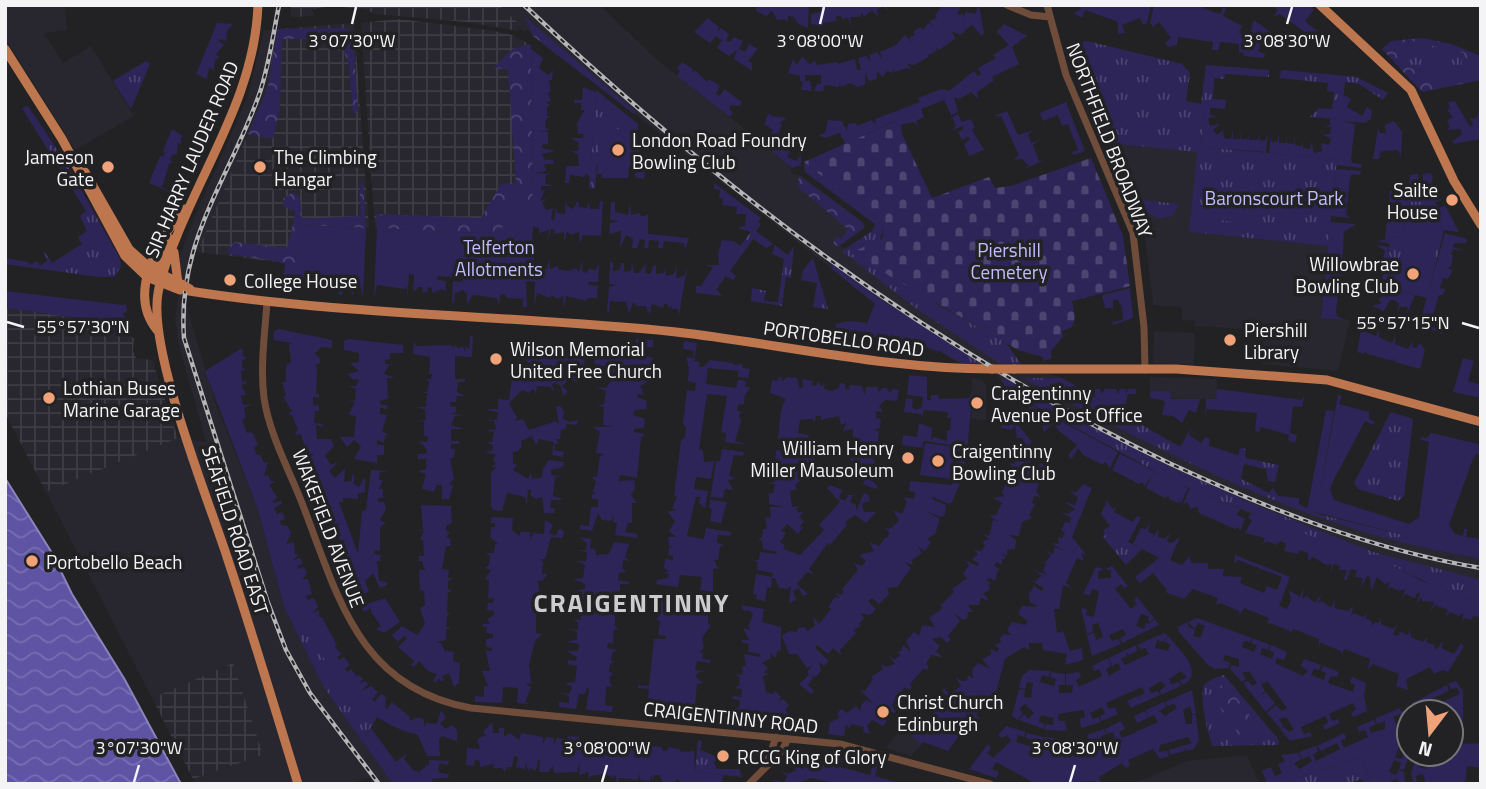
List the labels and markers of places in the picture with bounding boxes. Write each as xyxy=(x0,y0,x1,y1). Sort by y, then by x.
place label: London Road Foundry Bowling Club xyxy=(632,125,807,176)
place label: Jameson Gate xyxy=(24,142,94,193)
place label: The Climbing Hangar xyxy=(274,142,377,193)
marker: London Road Foundry Bowling Club xyxy=(610,142,626,158)
marker: Jameson Gate xyxy=(100,159,116,175)
marker: The Climbing Hangar xyxy=(252,159,268,175)
place label: Sailte House xyxy=(1387,175,1438,226)
marker: Sailte House xyxy=(1444,192,1460,208)
place label: Willowbrae Bowling Club xyxy=(1295,249,1399,300)
place label: College House xyxy=(244,266,357,295)
marker: Willowbrae Bowling Club xyxy=(1405,266,1421,282)
marker: College House xyxy=(222,272,238,288)
place label: Piershill Library xyxy=(1244,315,1308,366)
marker: Piershill Library xyxy=(1222,332,1238,348)
place label: Wilson Memorial United Free Church xyxy=(510,334,662,385)
marker: Wilson Memorial United Free Church xyxy=(488,351,504,367)
place label: Lothian Buses Marine Garage xyxy=(63,373,180,424)
place label: Craigentinny Avenue Post Office xyxy=(991,378,1143,429)
marker: Lothian Buses Marine Garage xyxy=(41,390,57,406)
marker: Craigentinny Avenue Post Office xyxy=(969,395,985,411)
place label: William Henry Miller Mausoleum xyxy=(750,433,894,484)
place label: Craigentinny Bowling Club xyxy=(952,436,1056,487)
marker: William Henry Miller Mausoleum xyxy=(900,450,916,466)
marker: Craigentinny Bowling Club xyxy=(930,453,946,469)
place label: Portobello Beach xyxy=(46,547,182,576)
marker: Portobello Beach xyxy=(24,553,40,569)
place label: Christ Church Edinburgh xyxy=(897,687,1003,738)
marker: Christ Church Edinburgh xyxy=(875,704,891,720)
place label: RCCG King of Glory xyxy=(737,742,886,771)
marker: RCCG King of Glory xyxy=(715,748,731,764)

